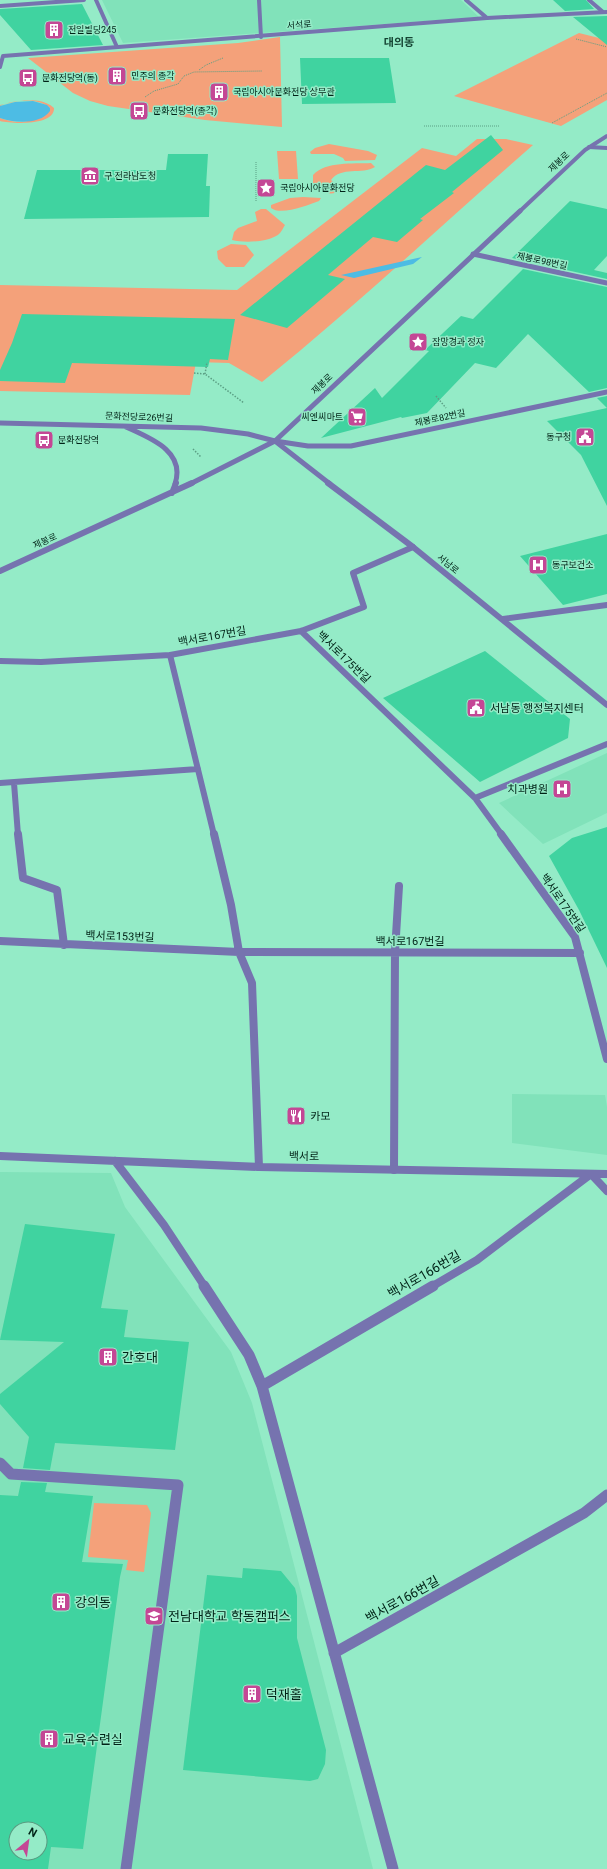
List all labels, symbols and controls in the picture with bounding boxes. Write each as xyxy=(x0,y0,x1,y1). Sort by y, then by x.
building icon: 전일빌딩245 xyxy=(43,19,65,41)
street label: 서석로 xyxy=(286,19,312,31)
place label: 전일빌딩245 xyxy=(68,25,116,35)
district label: 대의동 xyxy=(384,36,414,49)
building icon: 민주의 종각 xyxy=(106,65,128,87)
bus stop icon: 문화전당역(동) xyxy=(17,67,39,89)
place label: 민주의 종각 xyxy=(131,71,175,81)
place label: 문화전당역(동) xyxy=(42,73,98,84)
building icon: 국립아시아문화전당 상무관 xyxy=(208,81,230,103)
place label: 국립아시아문화전당 상무관 xyxy=(233,87,335,97)
bus stop icon: 문화전당역(종각) xyxy=(128,100,150,122)
place label: 문화전당역(종각) xyxy=(153,106,217,117)
street label: 제봉로 xyxy=(547,150,571,174)
museum icon: 구 전라남도청 xyxy=(79,165,101,187)
place label: 구 전라남도청 xyxy=(104,171,156,181)
place icon: 국립아시아문화전당 xyxy=(255,177,277,199)
place label: 국립아시아문화전당 xyxy=(280,183,355,193)
street label: 제봉로98번길 xyxy=(516,251,568,271)
place icon: 잠망경과 정자 xyxy=(407,331,429,353)
place label: 잠망경과 정자 xyxy=(432,337,484,347)
street label: 제봉로 xyxy=(310,372,334,396)
supermarket icon: 씨엔씨마트 xyxy=(346,406,368,428)
street label: 제봉로82번길 xyxy=(414,408,466,428)
street label: 문화전당로26번길 xyxy=(105,411,173,423)
place label: 씨엔씨마트 xyxy=(302,412,343,422)
public building icon: 동구청 xyxy=(574,426,596,448)
bus stop icon: 문화전당역 xyxy=(33,429,55,451)
place label: 동구청 xyxy=(546,432,571,442)
place label: 문화전당역 xyxy=(58,435,99,445)
street label: 제봉로 xyxy=(32,531,58,551)
street label: 서남로 xyxy=(435,552,461,576)
hospital icon: 동구보건소 xyxy=(527,554,549,576)
place label: 동구보건소 xyxy=(552,560,594,570)
street label: 백서로167번길 xyxy=(177,624,247,649)
street label: 백서로175번길 xyxy=(314,629,373,686)
public building icon: 서남동 행정복지센터 xyxy=(465,697,487,719)
place label: 서남동 행정복지센터 xyxy=(490,702,584,715)
hospital icon: 치과병원 xyxy=(551,778,573,800)
place label: 치과병원 xyxy=(508,783,548,796)
street label: 백서로175번길 xyxy=(537,871,588,935)
street label: 백서로153번길 xyxy=(85,929,155,944)
street label: 백서로167번길 xyxy=(375,935,445,948)
restaurant icon: 카모 xyxy=(285,1105,307,1127)
place label: 카모 xyxy=(310,1110,330,1123)
street label: 백서로 xyxy=(289,1150,319,1163)
street label: 백서로166번길 xyxy=(385,1248,463,1301)
building icon: 간호대 xyxy=(97,1346,119,1368)
place label: 간호대 xyxy=(122,1350,158,1365)
street label: 백서로166번길 xyxy=(363,1573,442,1626)
building icon: 강의동 xyxy=(50,1591,72,1613)
place label: 강의동 xyxy=(75,1595,111,1610)
school or university icon: 전남대학교 학동캠퍼스 xyxy=(143,1605,165,1627)
place label: 전남대학교 학동캠퍼스 xyxy=(168,1609,291,1624)
building icon: 덕재홀 xyxy=(241,1683,263,1705)
place label: 덕재홀 xyxy=(266,1687,302,1702)
building icon: 교육수련실 xyxy=(38,1728,60,1750)
place label: 교육수련실 xyxy=(63,1732,123,1747)
north arrow xyxy=(8,1821,48,1861)
text: N xyxy=(26,1825,39,1840)

